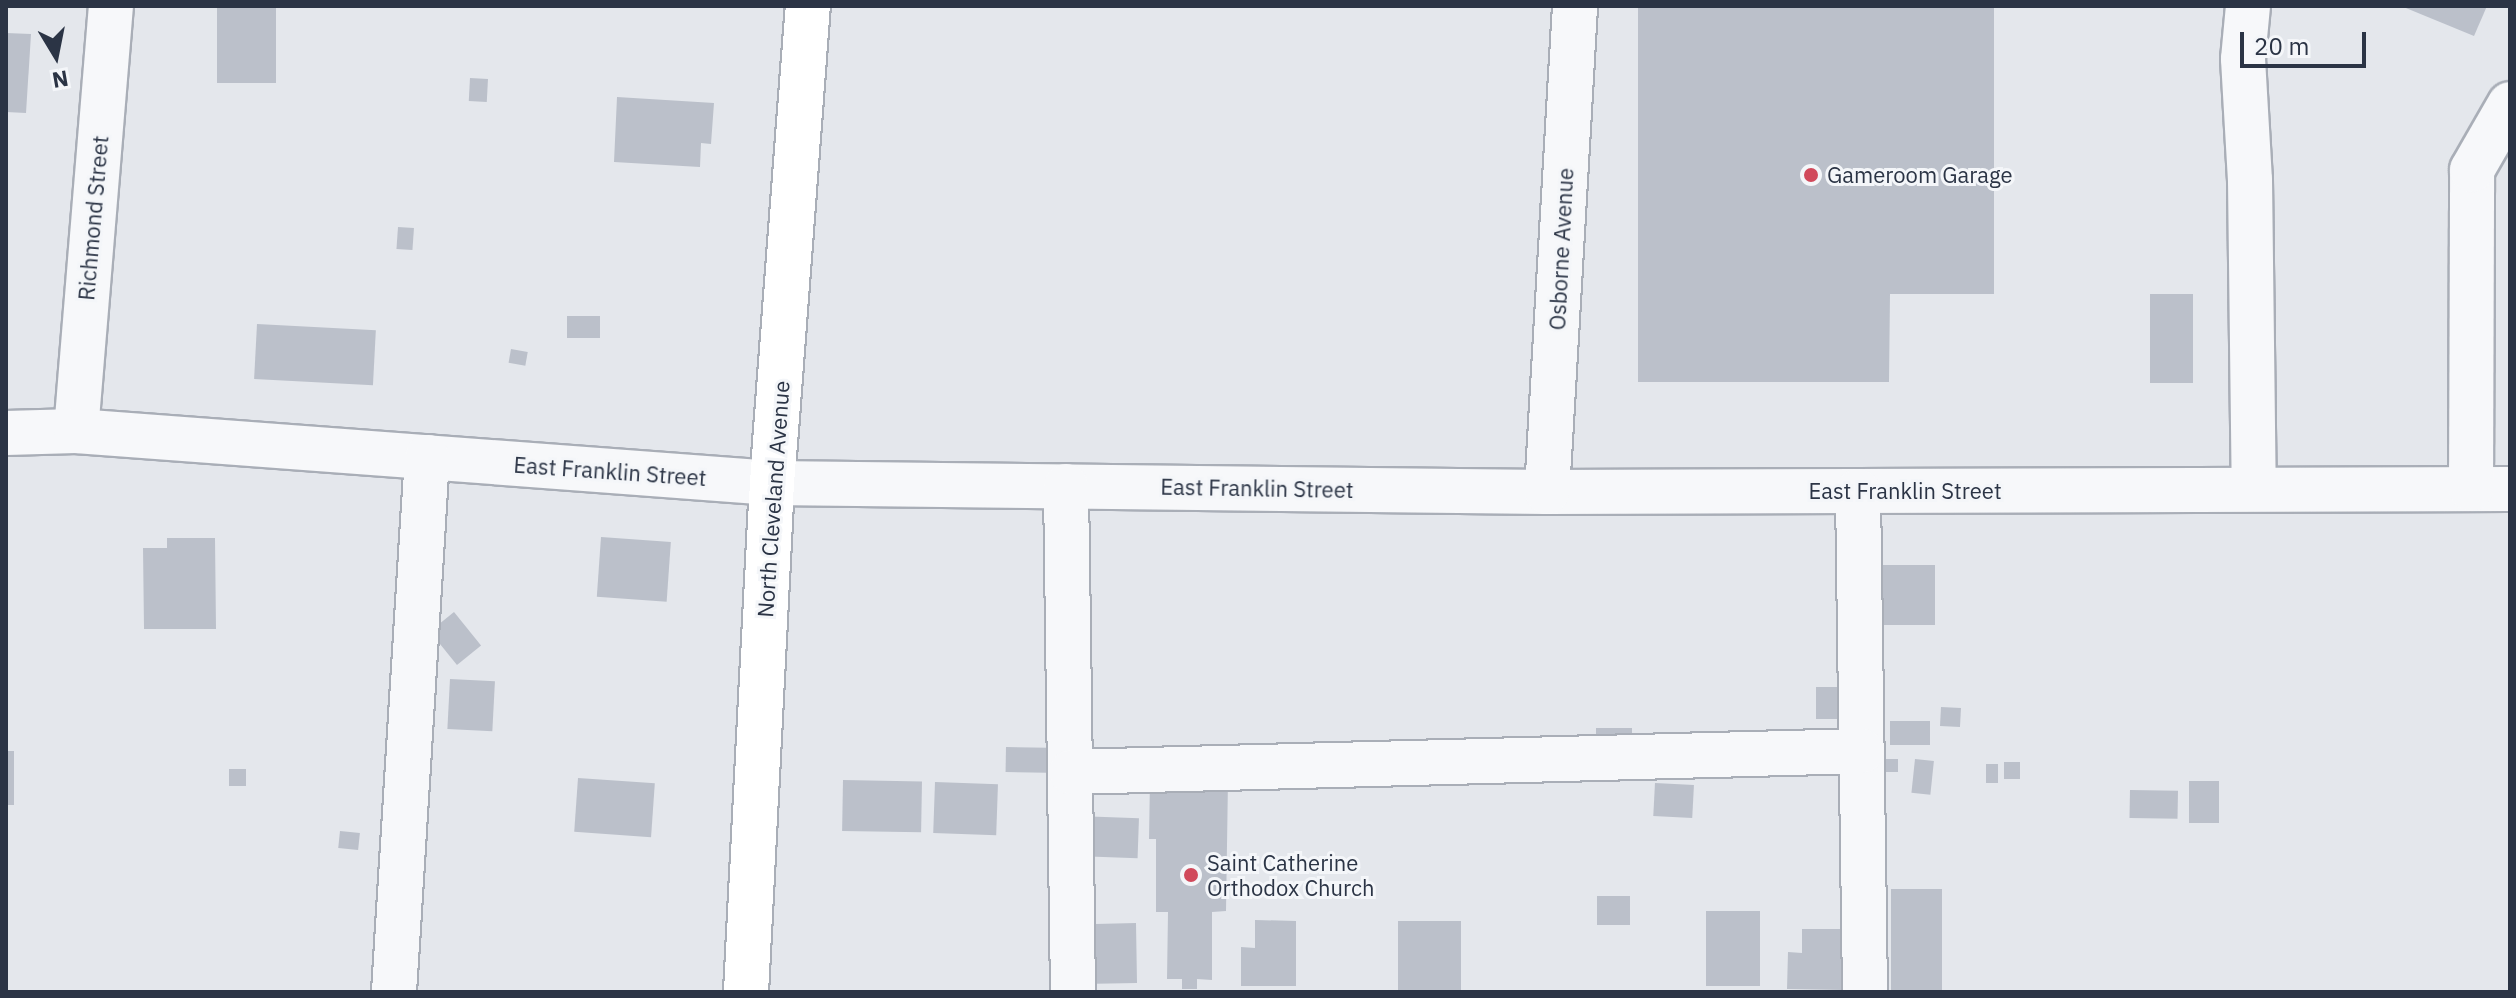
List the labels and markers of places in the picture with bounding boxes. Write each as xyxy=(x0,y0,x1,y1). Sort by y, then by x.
place label: Gameroom Garage xyxy=(1827,162,2013,188)
marker: Gameroom Garage xyxy=(1802,166,1820,184)
place label: Saint Catherine Orthodox Church xyxy=(1207,849,1375,900)
marker: Saint Catherine Orthodox Church xyxy=(1182,866,1200,884)

